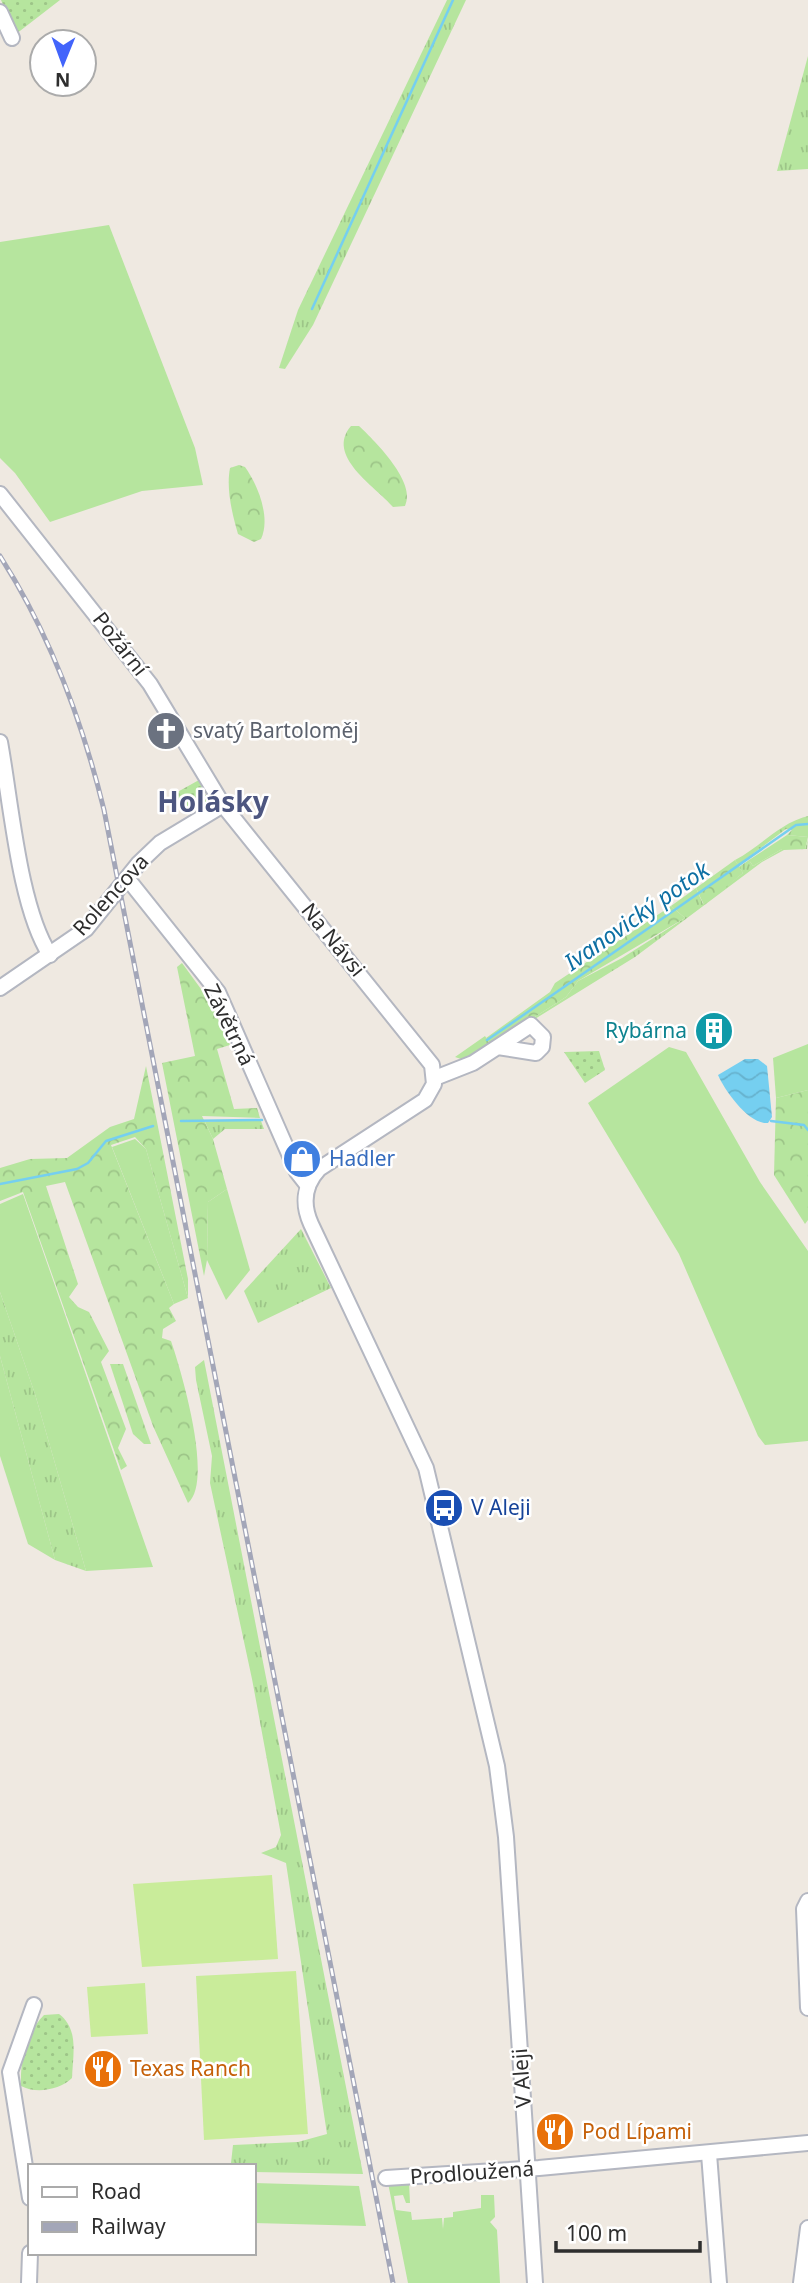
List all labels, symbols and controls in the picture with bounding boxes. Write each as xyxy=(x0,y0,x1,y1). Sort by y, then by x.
north arrow xyxy=(28,28,98,98)
text: N xyxy=(55,67,71,93)
street label: Požární xyxy=(87,606,155,682)
church icon: svatý Bartoloměj xyxy=(145,710,187,752)
place label: svatý Bartoloměj xyxy=(193,716,359,744)
district label: Holásky xyxy=(157,782,269,820)
street label: Rolencova xyxy=(66,847,154,941)
water label: Ivanovický potok xyxy=(557,852,717,978)
street label: Na Návsi xyxy=(295,897,372,982)
street label: Závětrná xyxy=(198,979,262,1070)
building icon: Rybárna xyxy=(693,1010,735,1052)
place label: Rybárna xyxy=(605,1016,687,1044)
shop icon: Hadler xyxy=(281,1138,323,1180)
place label: Hadler xyxy=(329,1144,396,1172)
bus stop icon: V Aleji xyxy=(423,1487,465,1529)
place label: V Aleji xyxy=(471,1493,531,1521)
street label: V Aleji xyxy=(505,2047,537,2109)
restaurant icon: Texas Ranch xyxy=(82,2048,124,2090)
place label: Texas Ranch xyxy=(130,2054,251,2082)
restaurant icon: Pod Lípami xyxy=(534,2111,576,2153)
place label: Pod Lípami xyxy=(582,2117,692,2145)
street label: Prodloužená xyxy=(409,2154,535,2190)
legend xyxy=(28,2164,256,2255)
text: Road xyxy=(91,2177,141,2205)
scale bar xyxy=(556,2210,700,2254)
text: Railway xyxy=(91,2212,166,2240)
text: 100 m xyxy=(566,2219,627,2247)

